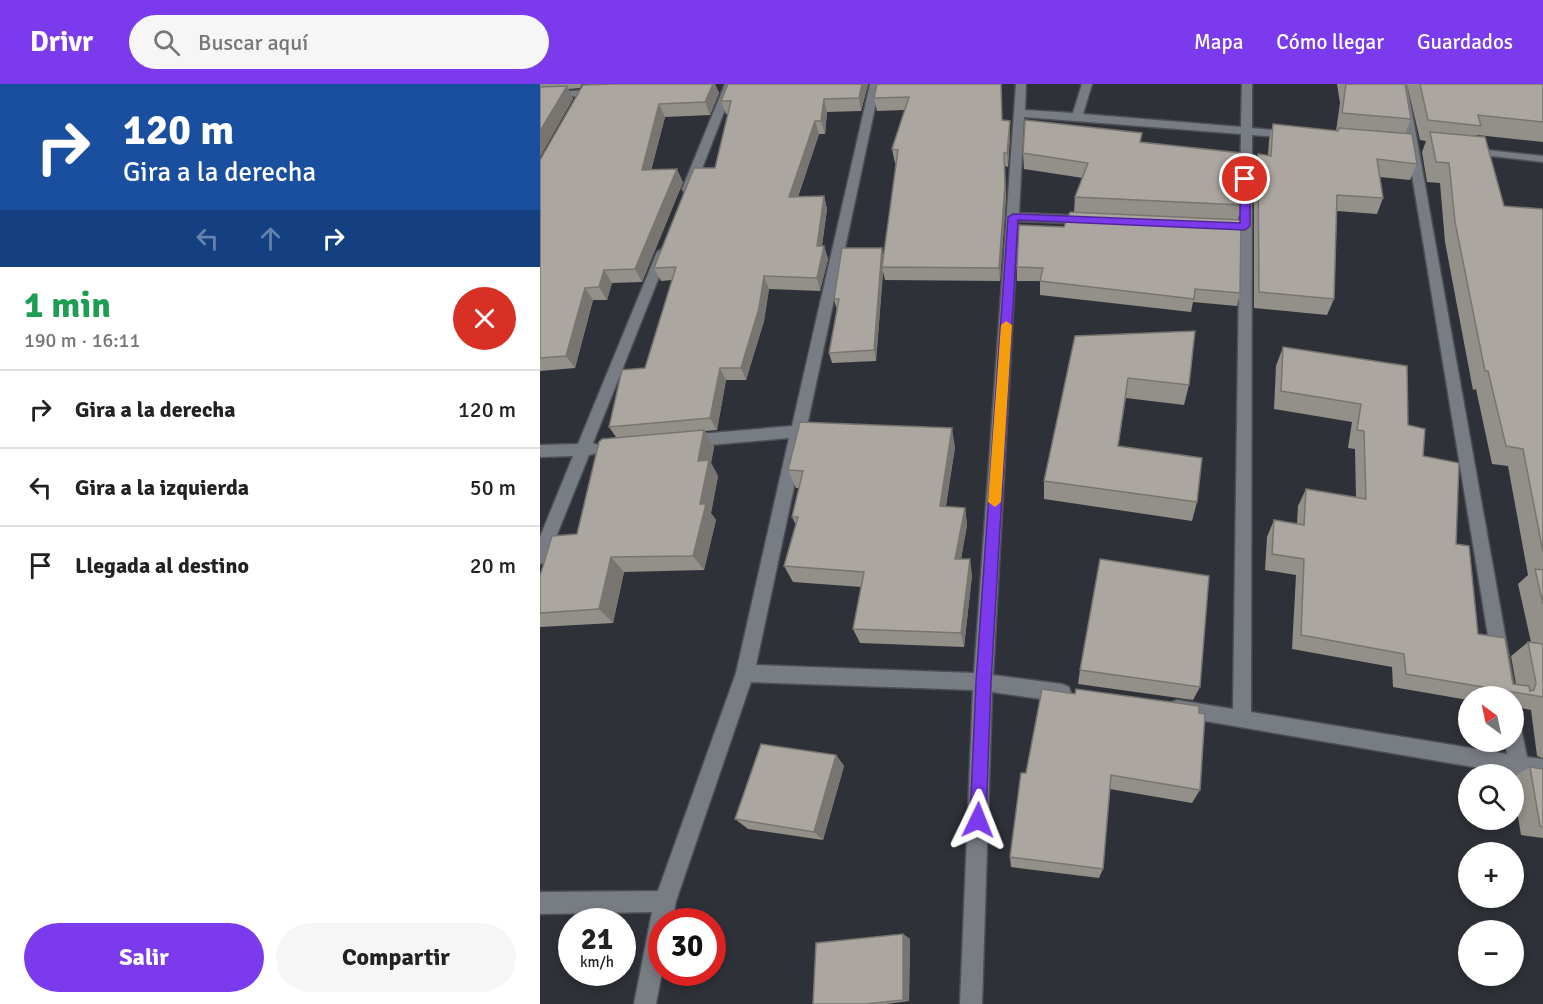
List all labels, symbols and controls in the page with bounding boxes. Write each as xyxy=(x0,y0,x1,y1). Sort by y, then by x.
search box xyxy=(129,15,549,69)
text: Drivr xyxy=(30,25,93,59)
icon: search xyxy=(150,26,183,59)
text: Buscar aquí xyxy=(198,29,308,56)
text: Mapa xyxy=(1194,29,1243,55)
text: Cómo llegar xyxy=(1276,29,1384,55)
text: Guardados xyxy=(1417,29,1513,55)
text: 120 m xyxy=(123,105,234,156)
icon: right xyxy=(24,108,102,186)
pin xyxy=(1219,153,1270,204)
text: Gira a la derecha xyxy=(123,156,316,189)
icon: arrive xyxy=(1228,162,1261,195)
icon: left xyxy=(191,222,224,255)
icon: ahead xyxy=(254,222,287,255)
icon: right xyxy=(317,222,350,255)
text: 1 min xyxy=(24,283,111,328)
button: close xyxy=(453,287,516,350)
text: 190 m · 16:11 xyxy=(24,328,140,353)
icon: right xyxy=(24,393,57,426)
text: Gira a la derecha xyxy=(75,396,236,423)
text: 120 m xyxy=(458,396,516,423)
icon: left xyxy=(24,471,57,504)
text: Gira a la izquierda xyxy=(75,474,249,501)
text: 50 m xyxy=(470,474,516,501)
icon: arrive xyxy=(24,549,57,582)
text: Llegada al destino xyxy=(75,552,249,579)
text: 20 m xyxy=(470,552,516,579)
north arrow xyxy=(1458,686,1524,752)
map controls xyxy=(1458,686,1524,986)
button: search xyxy=(1458,764,1524,830)
position arrow xyxy=(946,788,1010,852)
button: + xyxy=(1458,842,1524,908)
speed limit sign: 30 xyxy=(648,908,726,986)
button: − xyxy=(1458,920,1524,986)
text: 21 xyxy=(581,921,613,958)
button: Salir xyxy=(24,923,264,992)
button: Compartir xyxy=(276,923,516,992)
text: km/h xyxy=(580,953,614,971)

